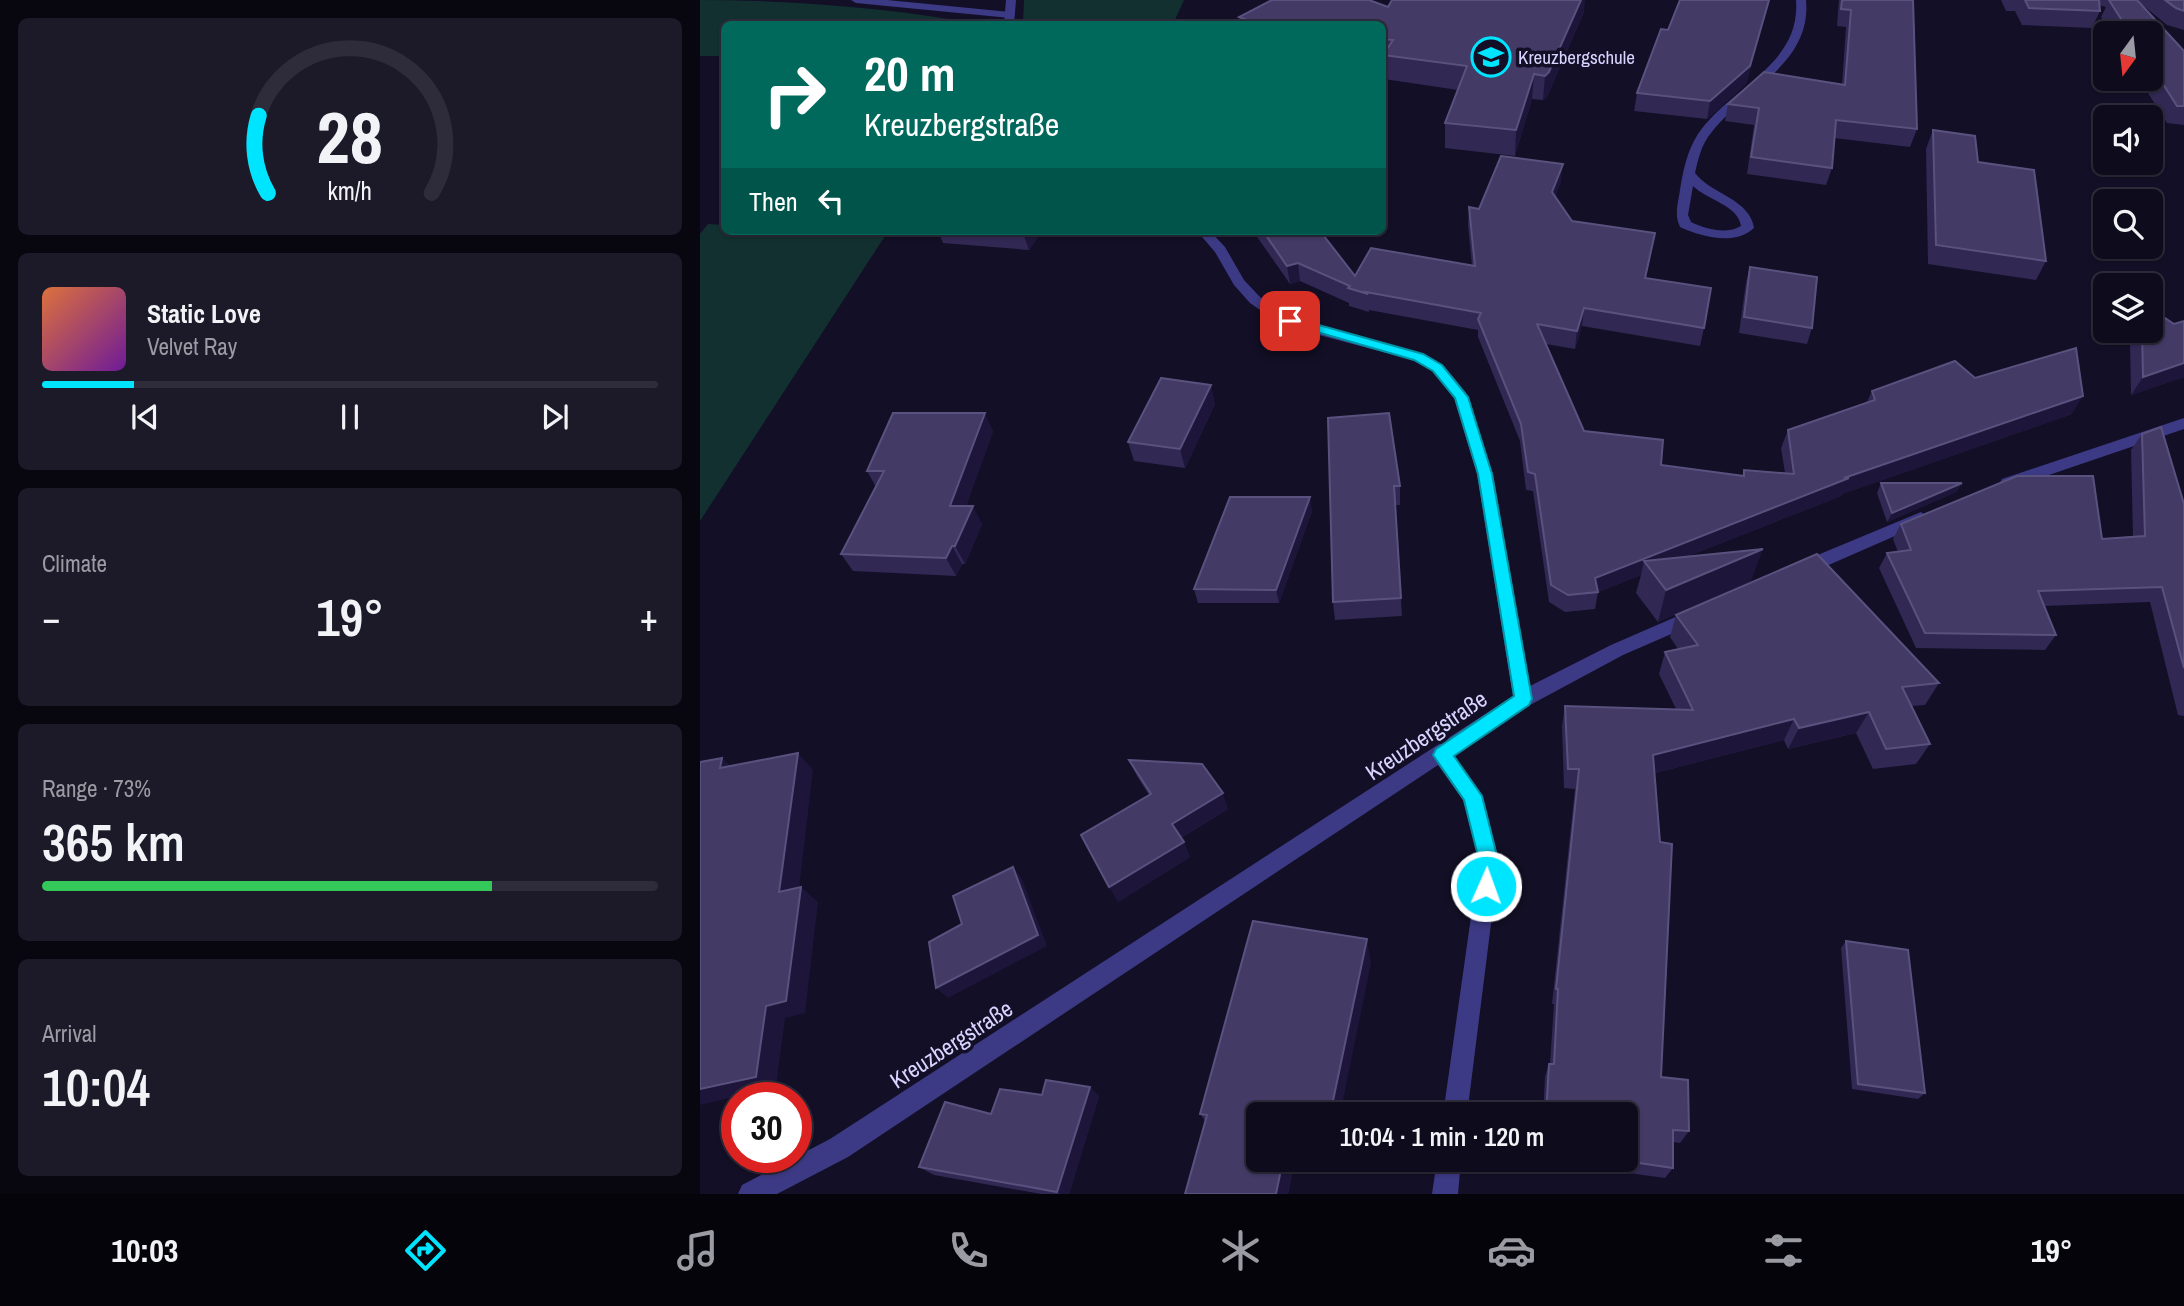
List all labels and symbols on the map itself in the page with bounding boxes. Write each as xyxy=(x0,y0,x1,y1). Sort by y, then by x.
north arrow xyxy=(2093,21,2163,91)
school or university icon: Kreuzbergschule xyxy=(1470,36,1512,78)
place label: Kreuzbergschule xyxy=(1518,44,1635,70)
pin xyxy=(1260,291,1320,351)
street label: Kreuzbergstraße xyxy=(1359,683,1493,787)
position arrow xyxy=(1449,849,1523,923)
street label: Kreuzbergstraße xyxy=(884,993,1018,1095)
speed limit sign: 30 xyxy=(721,1082,812,1173)

